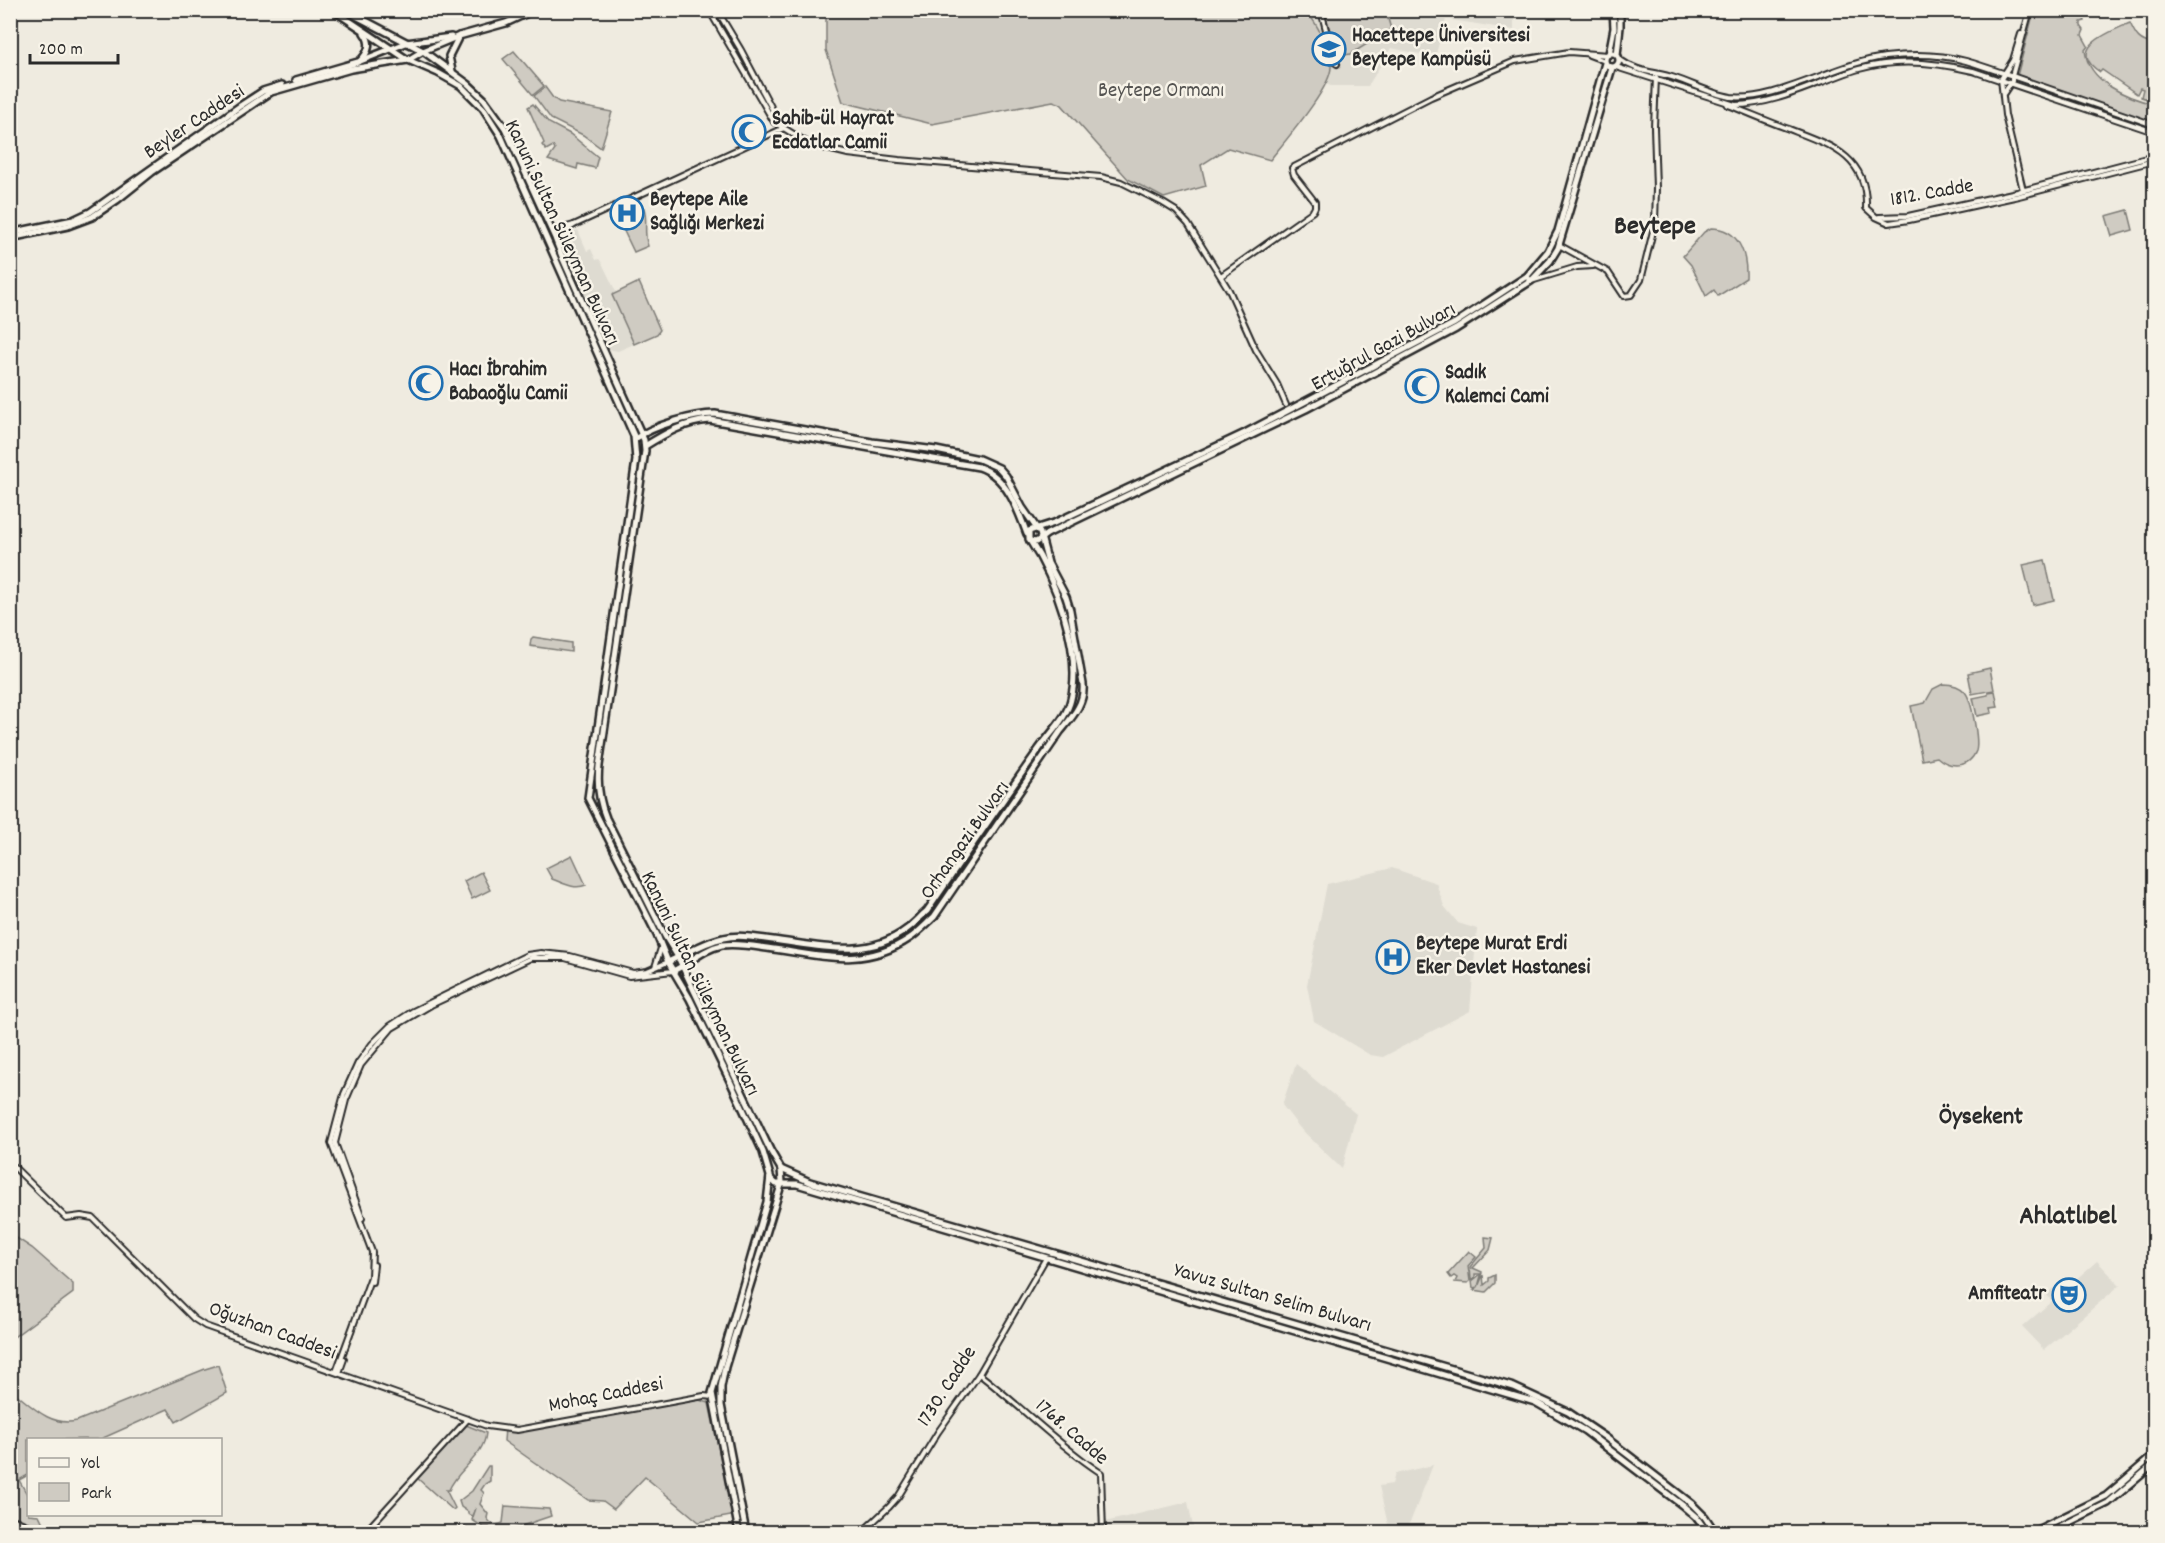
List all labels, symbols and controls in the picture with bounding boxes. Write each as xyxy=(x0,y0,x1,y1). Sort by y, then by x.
place label: Hacettepe Üniversitesi Beytepe Kampüsü xyxy=(1352,22,1530,76)
scale bar xyxy=(30,27,118,65)
school or university icon: Hacettepe Üniversitesi Beytepe Kampüsü xyxy=(1311,31,1347,67)
text: 200 m xyxy=(39,38,83,63)
park label: Beytepe Ormanı xyxy=(1098,77,1224,107)
street label: Beyler Caddesi xyxy=(138,78,252,168)
place label: Sahib-ül Hayrat Ecdatlar Camii xyxy=(772,105,894,159)
mosque icon: Sahib-ül Hayrat Ecdatlar Camii xyxy=(731,114,767,150)
street label: Kanuni Sultan Süleyman Bulvarı xyxy=(495,115,627,351)
street label: 1812. Cadde xyxy=(1888,172,1976,216)
place label: Beytepe Aile Sağlığı Merkezi xyxy=(650,186,764,240)
hospital icon: Beytepe Aile Sağlığı Merkezi xyxy=(609,195,645,231)
district label: Beytepe xyxy=(1614,208,1696,247)
street label: Ertuğrul Gazi Bulvarı xyxy=(1306,296,1462,400)
place label: Hacı İbrahim Babaoğlu Camii xyxy=(449,356,568,410)
place label: Sadık Kalemci Cami xyxy=(1445,359,1549,413)
mosque icon: Hacı İbrahim Babaoğlu Camii xyxy=(408,365,444,401)
mosque icon: Sadık Kalemci Cami xyxy=(1404,368,1440,404)
street label: Orhangazi Bulvarı xyxy=(914,775,1018,907)
street label: Kanuni Sultan Süleyman Bulvarı xyxy=(632,867,766,1101)
place label: Beytepe Murat Erdi Eker Devlet Hastanesi xyxy=(1416,930,1590,984)
hospital icon: Beytepe Murat Erdi Eker Devlet Hastanesi xyxy=(1375,939,1411,975)
district label: Öysekent xyxy=(1939,1101,2023,1135)
district label: Ahlatlıbel xyxy=(2019,1198,2117,1237)
street label: Yavuz Sultan Selim Bulvarı xyxy=(1170,1256,1374,1342)
theatre icon: Amfiteatr xyxy=(2051,1277,2087,1313)
place label: Amfiteatr xyxy=(1968,1280,2047,1310)
street label: Oğuzhan Caddesi xyxy=(204,1295,340,1369)
street label: 1730. Cadde xyxy=(911,1341,985,1433)
street label: Mohaç Caddesi xyxy=(546,1370,666,1422)
street label: 1768. Cadde xyxy=(1028,1393,1114,1473)
legend xyxy=(27,1438,222,1516)
text: Yol xyxy=(81,1452,101,1477)
text: Park xyxy=(81,1482,112,1507)

